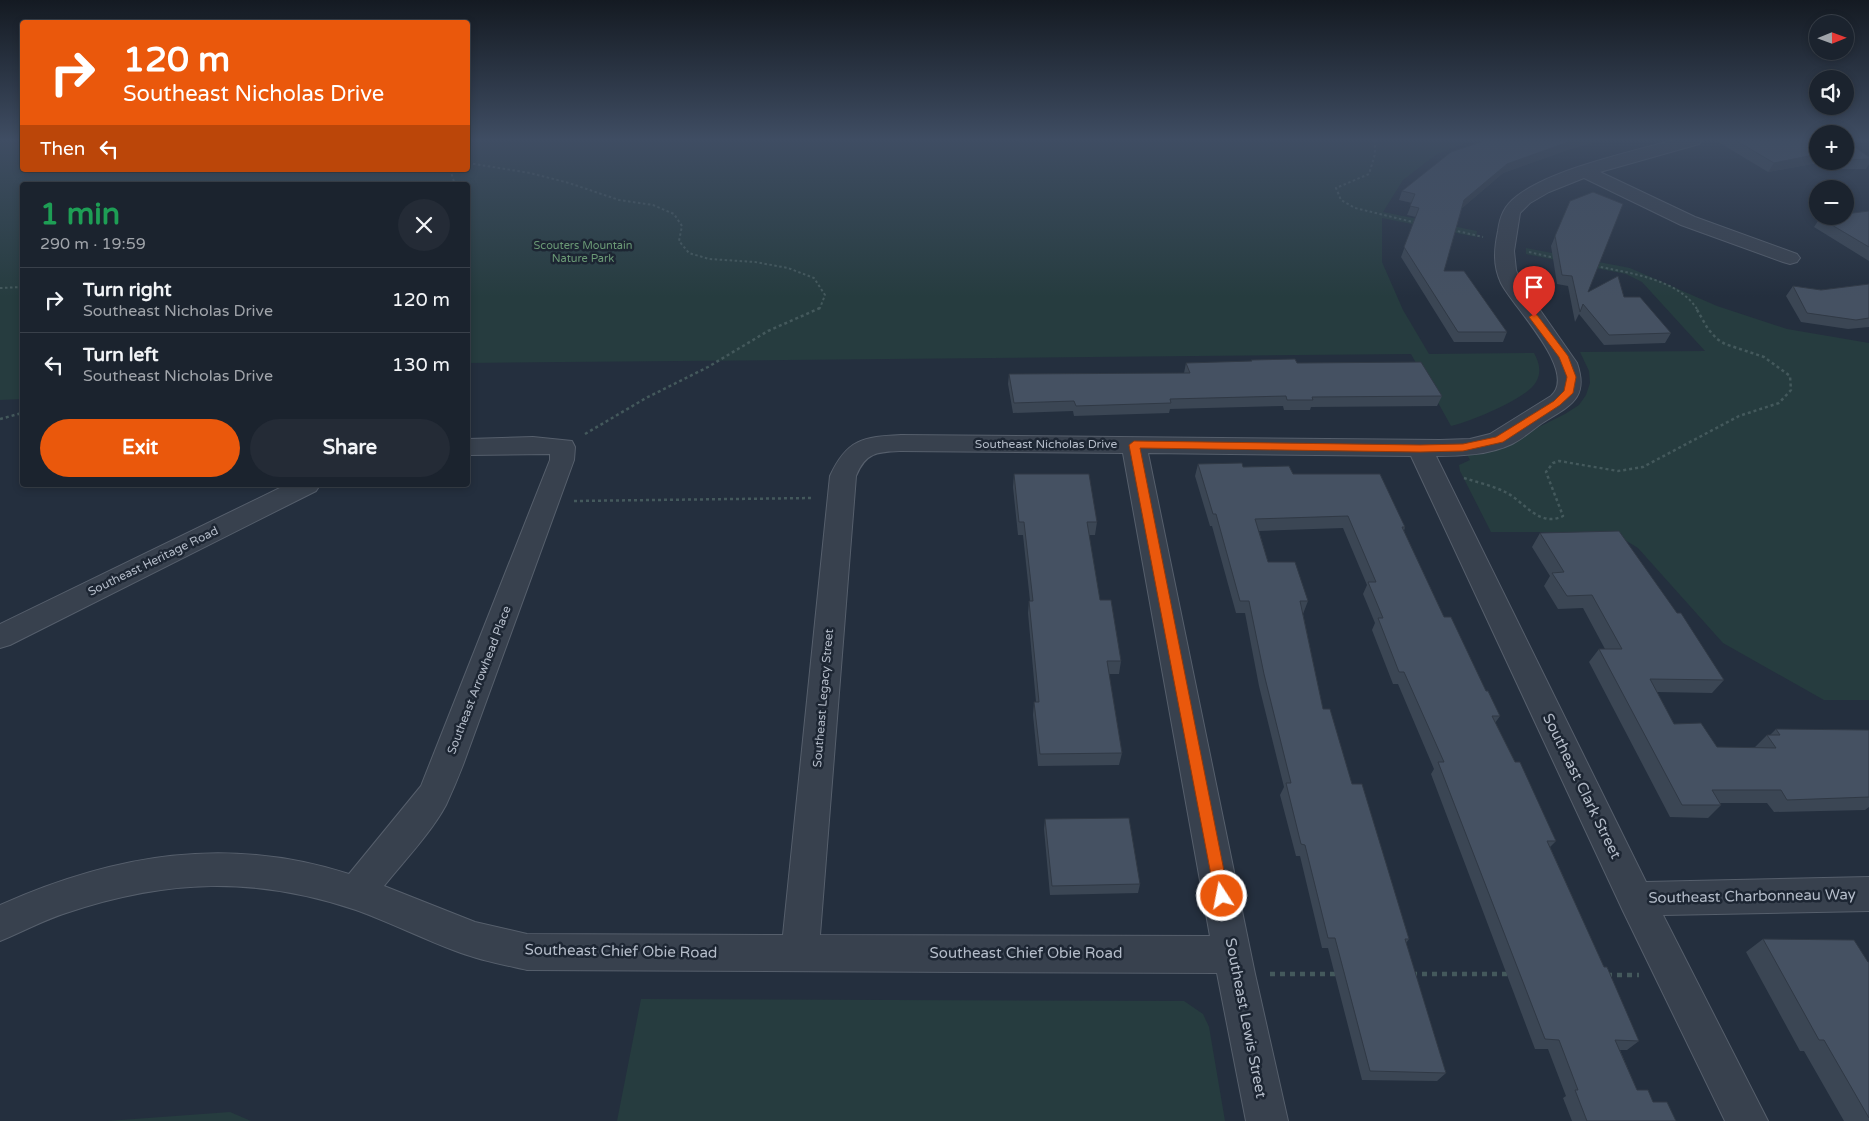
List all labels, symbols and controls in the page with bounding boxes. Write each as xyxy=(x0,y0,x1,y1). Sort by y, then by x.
north arrow xyxy=(1809,15,1854,60)
map controls xyxy=(1809,15,1854,225)
text: 120 m xyxy=(123,39,230,81)
icon: right xyxy=(40,40,105,105)
button: sound xyxy=(1809,70,1854,115)
text: Southeast Nicholas Drive xyxy=(123,81,384,107)
button: + xyxy=(1809,125,1854,170)
icon: left xyxy=(95,135,123,163)
text: Then xyxy=(40,138,85,160)
button: − xyxy=(1809,180,1854,225)
text: 1 min xyxy=(40,196,120,233)
button: close xyxy=(398,199,450,251)
text: 290 m · 19:59 xyxy=(40,234,146,254)
park label: Scouters Mountain Nature Park xyxy=(534,239,632,265)
pin xyxy=(1513,266,1555,317)
icon: arrive xyxy=(1520,273,1548,301)
text: Turn right xyxy=(83,279,171,301)
icon: right xyxy=(40,286,68,314)
text: 120 m xyxy=(392,289,450,311)
text: Southeast Nicholas Drive xyxy=(83,301,273,321)
text: Turn left xyxy=(83,344,159,366)
icon: left xyxy=(40,351,68,379)
text: 130 m xyxy=(392,354,450,376)
text: Southeast Nicholas Drive xyxy=(83,366,273,386)
button: Exit xyxy=(40,419,240,477)
button: Share xyxy=(250,419,450,477)
street label: Southeast Nicholas Drive xyxy=(975,437,1117,451)
street label: Southeast Heritage Road xyxy=(86,523,220,599)
street label: Southeast Arrowhead Place xyxy=(444,604,514,756)
street label: Southeast Legacy Street xyxy=(810,628,836,768)
street label: Southeast Clark Street xyxy=(1539,710,1625,862)
position arrow xyxy=(1195,869,1247,921)
street label: Southeast Charbonneau Way xyxy=(1648,885,1856,907)
street label: Southeast Lewis Street xyxy=(1222,936,1270,1100)
street label: Southeast Chief Obie Road xyxy=(524,940,718,962)
street label: Southeast Chief Obie Road xyxy=(930,944,1122,962)

